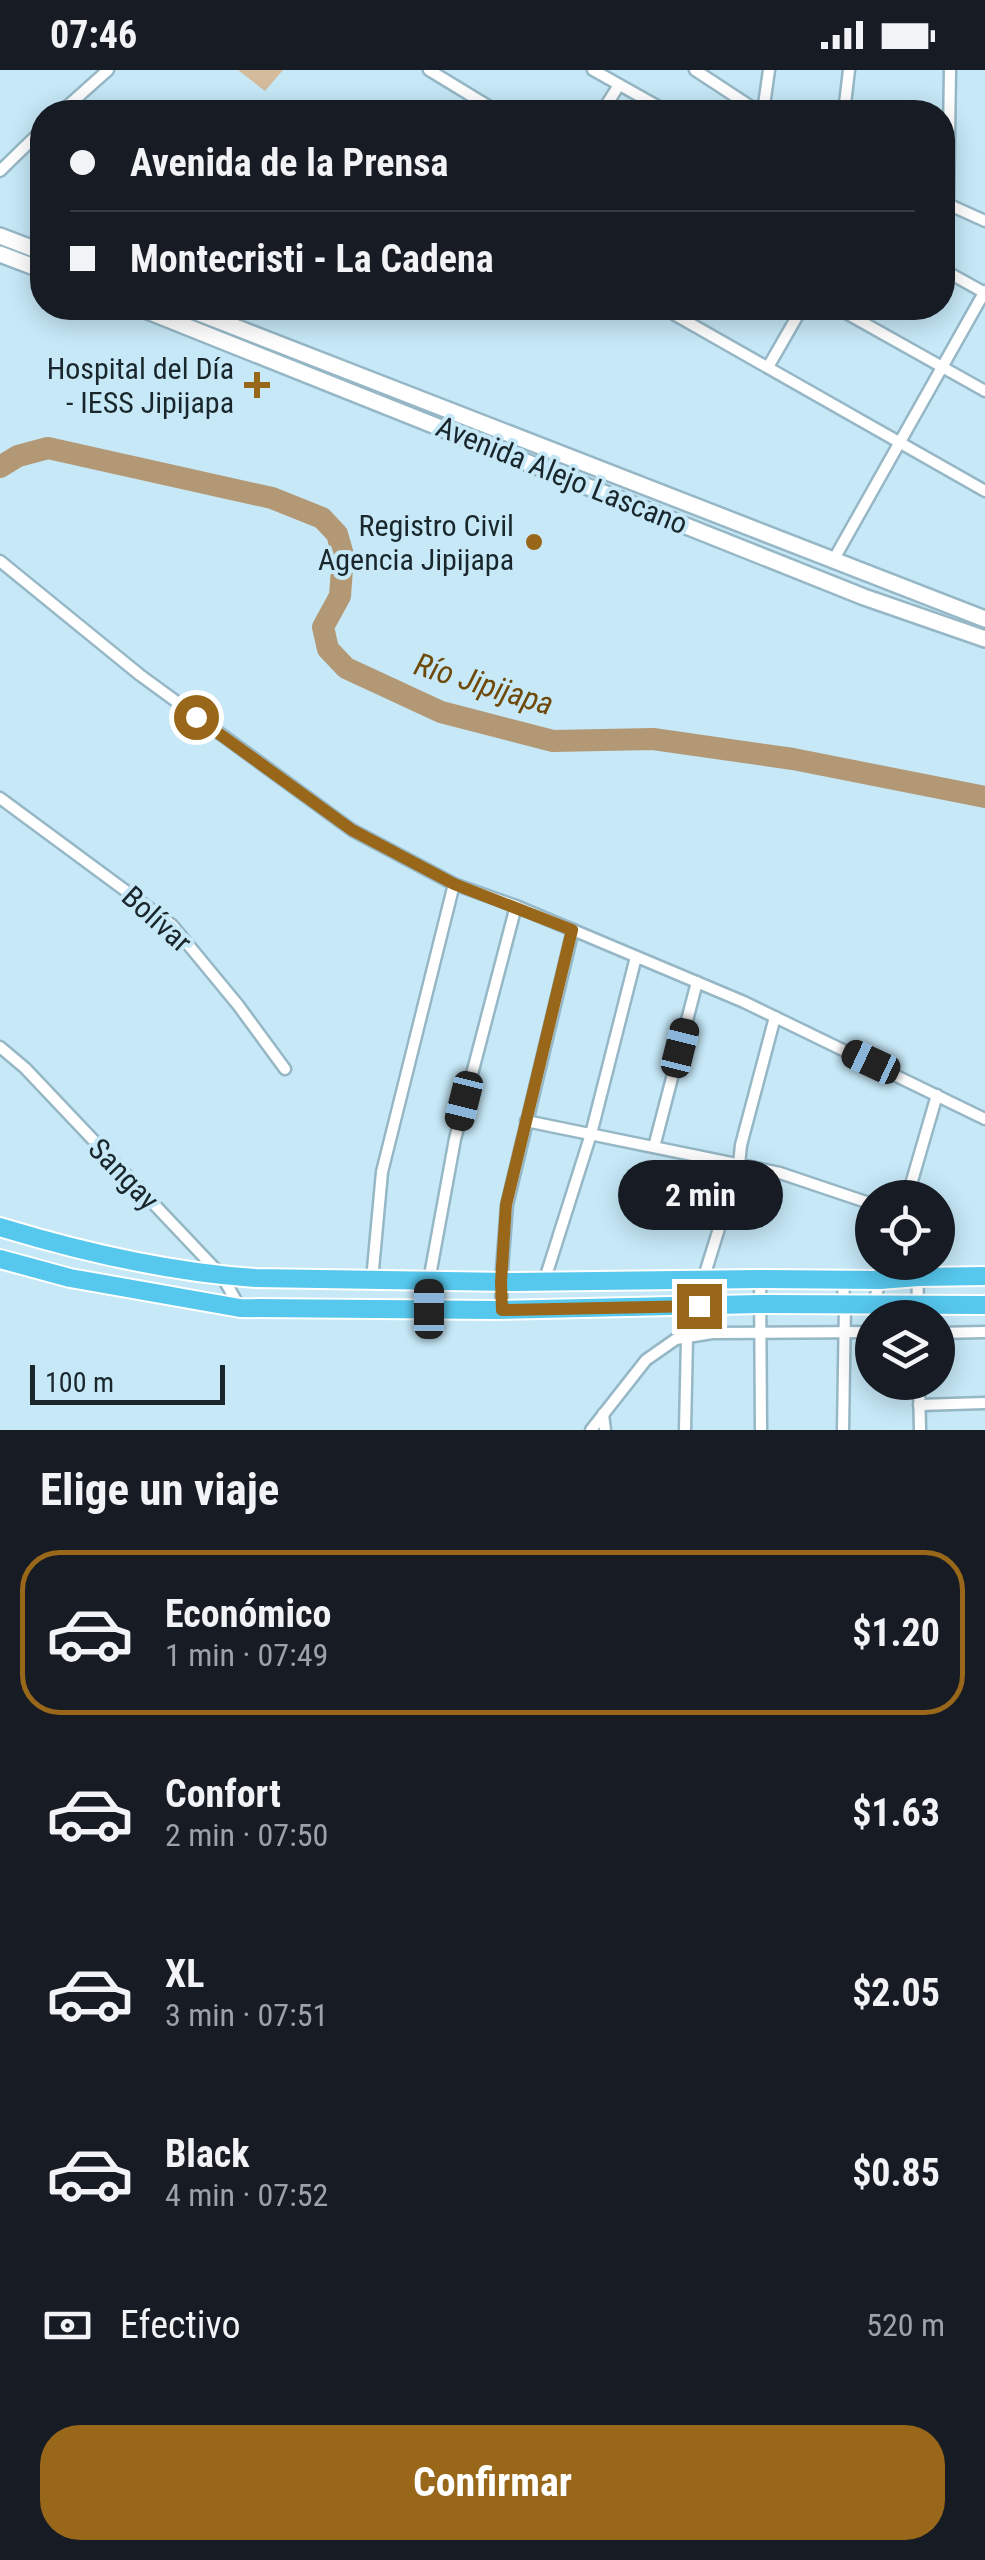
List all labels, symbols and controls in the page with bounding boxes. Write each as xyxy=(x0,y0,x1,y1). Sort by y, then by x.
text: 07:46 xyxy=(50,13,137,57)
text: Avenida de la Prensa xyxy=(130,141,448,185)
text: Montecristi - La Cadena xyxy=(130,237,494,281)
place label: Hospital del Día - IESS Jipijapa xyxy=(47,351,234,420)
marker: Hospital del Día - IESS Jipijapa xyxy=(244,372,270,398)
street label: Avenida Alejo Lascano xyxy=(431,409,693,541)
place label: Registro Civil Agencia Jipijapa xyxy=(318,508,514,577)
marker: Registro Civil Agencia Jipijapa xyxy=(523,531,545,553)
water label: Río Jipijapa xyxy=(410,645,558,723)
route start xyxy=(174,695,219,740)
street label: Bolívar xyxy=(115,879,199,959)
car xyxy=(658,1015,702,1081)
car xyxy=(837,1036,905,1088)
car xyxy=(442,1068,486,1134)
street label: Sangay xyxy=(82,1131,166,1217)
callout: 2 min xyxy=(616,1161,782,1231)
text: 2 min xyxy=(665,1176,736,1214)
map controls xyxy=(855,1180,955,1400)
button: locate xyxy=(855,1180,955,1280)
car xyxy=(414,1279,444,1339)
route end xyxy=(677,1284,722,1329)
button: layers xyxy=(855,1300,955,1400)
scale bar xyxy=(30,1360,225,1404)
text: 100 m xyxy=(45,1366,114,1399)
text: Elige un viaje xyxy=(40,1463,279,1516)
icon: car xyxy=(45,1588,135,1678)
text: Económico xyxy=(165,1592,331,1636)
text: $1.20 xyxy=(852,1611,940,1655)
text: 1 min · 07:49 xyxy=(165,1636,328,1674)
icon: car xyxy=(45,1768,135,1858)
text: Confort xyxy=(165,1772,281,1816)
text: $1.63 xyxy=(852,1791,940,1835)
text: 2 min · 07:50 xyxy=(165,1816,328,1854)
icon: car xyxy=(45,1948,135,2038)
text: XL xyxy=(165,1952,204,1996)
text: $2.05 xyxy=(852,1971,940,2015)
text: 3 min · 07:51 xyxy=(165,1996,328,2034)
icon: car xyxy=(45,2128,135,2218)
text: Black xyxy=(165,2132,249,2176)
text: $0.85 xyxy=(852,2151,940,2195)
text: 4 min · 07:52 xyxy=(165,2176,328,2214)
icon: cash xyxy=(40,2298,95,2353)
text: Efectivo xyxy=(120,2303,241,2347)
text: 520 m xyxy=(866,2306,945,2344)
button: Confirmar xyxy=(40,2425,945,2540)

